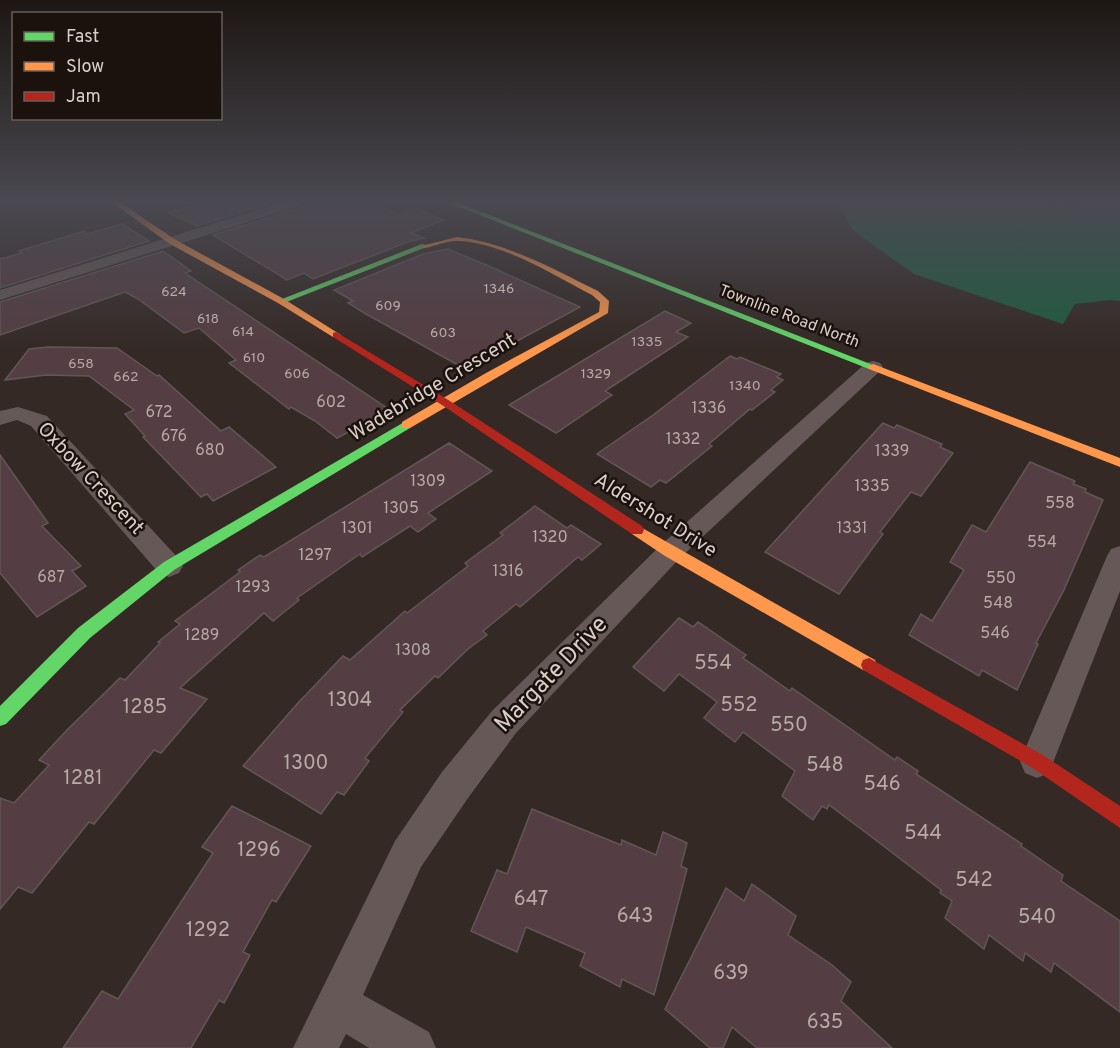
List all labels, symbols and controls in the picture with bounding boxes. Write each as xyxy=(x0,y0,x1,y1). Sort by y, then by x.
legend xyxy=(12,12,222,120)
text: Fast xyxy=(66,26,99,49)
text: Slow xyxy=(66,56,104,79)
text: Jam xyxy=(66,86,101,109)
house number: 1346 xyxy=(484,281,514,298)
street label: Townline Road North xyxy=(716,281,862,353)
house number: 624 xyxy=(161,284,187,301)
house number: 609 xyxy=(375,298,401,315)
house number: 618 xyxy=(197,311,219,328)
house number: 614 xyxy=(232,324,254,341)
house number: 603 xyxy=(430,325,456,342)
street label: Wadebridge Crescent xyxy=(345,328,521,448)
house number: 1335 xyxy=(632,334,662,351)
house number: 610 xyxy=(243,350,265,367)
house number: 658 xyxy=(68,356,94,373)
house number: 606 xyxy=(284,366,310,383)
house number: 1329 xyxy=(581,366,611,383)
house number: 662 xyxy=(113,369,139,386)
house number: 1340 xyxy=(729,378,761,395)
house number: 602 xyxy=(316,393,346,413)
house number: 1336 xyxy=(692,399,726,419)
house number: 672 xyxy=(145,403,173,423)
street label: Oxbow Crescent xyxy=(31,417,149,541)
house number: 676 xyxy=(161,427,187,447)
house number: 1332 xyxy=(666,430,700,450)
house number: 680 xyxy=(195,441,225,461)
house number: 1339 xyxy=(875,442,909,462)
street label: Aldershot Drive xyxy=(589,468,721,564)
house number: 1309 xyxy=(410,472,446,492)
house number: 1335 xyxy=(854,477,890,497)
house number: 558 xyxy=(1045,494,1075,514)
house number: 1305 xyxy=(383,499,419,519)
house number: 1301 xyxy=(341,519,373,539)
house number: 1331 xyxy=(836,519,868,539)
house number: 1320 xyxy=(532,528,568,548)
house number: 554 xyxy=(1027,533,1057,553)
house number: 1297 xyxy=(298,546,332,566)
house number: 1316 xyxy=(492,562,524,582)
house number: 687 xyxy=(37,568,65,588)
house number: 550 xyxy=(986,569,1016,589)
house number: 1293 xyxy=(236,578,270,598)
house number: 548 xyxy=(983,594,1013,614)
street label: Margate Drive xyxy=(489,610,615,740)
house number: 546 xyxy=(980,624,1010,644)
house number: 1289 xyxy=(185,626,219,646)
house number: 1308 xyxy=(395,641,431,661)
house number: 554 xyxy=(694,651,732,677)
house number: 1304 xyxy=(328,688,372,714)
house number: 552 xyxy=(721,693,757,719)
house number: 1285 xyxy=(123,695,167,721)
house number: 550 xyxy=(770,713,808,739)
house number: 1300 xyxy=(284,751,328,777)
house number: 548 xyxy=(806,753,844,779)
house number: 1281 xyxy=(63,766,103,792)
house number: 546 xyxy=(863,772,901,798)
house number: 544 xyxy=(904,821,942,847)
house number: 1296 xyxy=(237,838,281,864)
house number: 542 xyxy=(955,868,993,894)
house number: 647 xyxy=(514,887,548,913)
house number: 643 xyxy=(617,904,653,930)
house number: 540 xyxy=(1018,905,1056,931)
house number: 1292 xyxy=(186,918,230,944)
house number: 639 xyxy=(713,961,749,987)
house number: 635 xyxy=(807,1010,843,1036)

